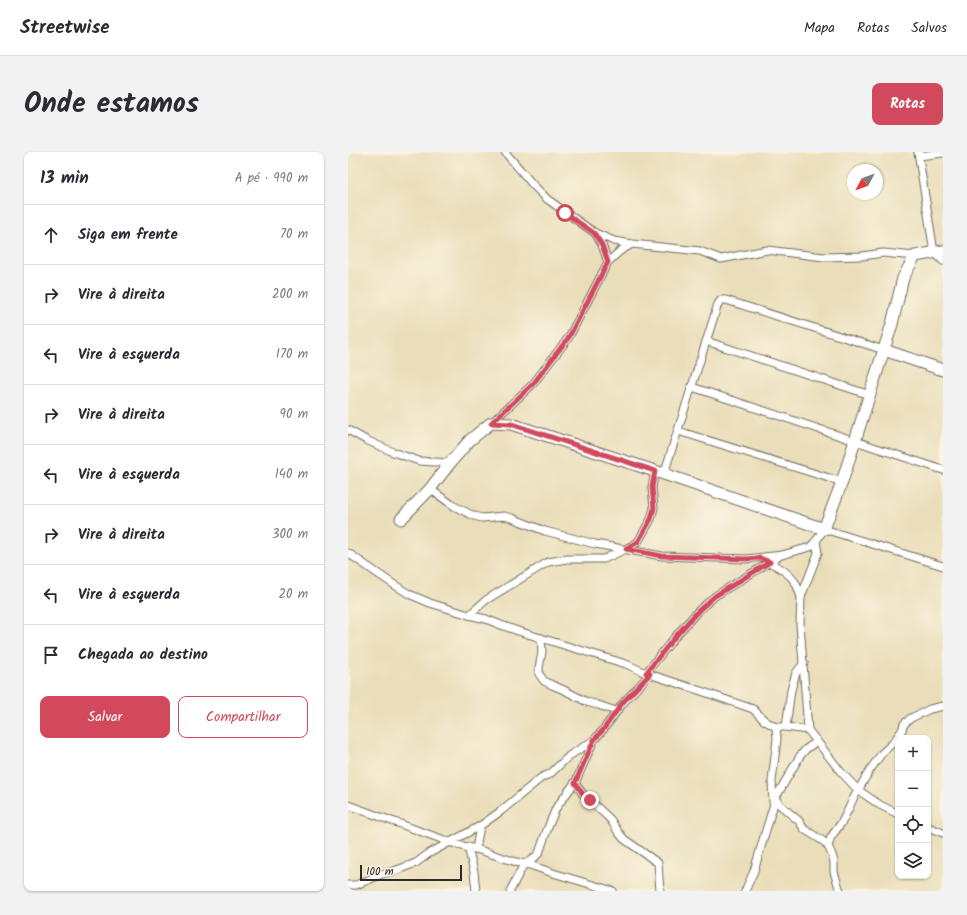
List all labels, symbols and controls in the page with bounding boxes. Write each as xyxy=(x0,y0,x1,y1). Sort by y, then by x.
text: Streetwise xyxy=(20,13,110,43)
text: Mapa xyxy=(804,17,835,39)
text: Rotas xyxy=(857,17,889,39)
text: Salvos xyxy=(911,17,947,39)
text: Onde estamos xyxy=(24,82,199,127)
button: Rotas xyxy=(872,83,943,125)
north arrow xyxy=(847,164,883,200)
text: 13 min xyxy=(40,165,89,192)
text: A pé · 990 m xyxy=(235,168,308,189)
route start xyxy=(556,204,574,222)
text: Siga em frente xyxy=(78,223,178,247)
icon: ahead xyxy=(40,224,62,246)
text: 70 m xyxy=(280,224,308,245)
text: Vire à direita xyxy=(78,283,165,307)
icon: right xyxy=(40,284,62,306)
text: 200 m xyxy=(272,284,308,305)
text: Vire à esquerda xyxy=(78,343,180,367)
icon: left xyxy=(40,344,62,366)
text: 170 m xyxy=(276,344,308,365)
text: Vire à direita xyxy=(78,403,165,427)
icon: right xyxy=(40,404,62,426)
text: 90 m xyxy=(280,404,308,425)
text: Vire à esquerda xyxy=(78,463,180,487)
icon: left xyxy=(40,464,62,486)
text: 140 m xyxy=(275,464,308,485)
text: Vire à direita xyxy=(78,523,165,547)
icon: right xyxy=(40,524,62,546)
text: 300 m xyxy=(272,524,308,545)
text: Vire à esquerda xyxy=(78,583,180,607)
icon: left xyxy=(40,584,62,606)
text: 20 m xyxy=(278,584,308,605)
text: Chegada ao destino xyxy=(78,643,208,667)
icon: arrive xyxy=(40,644,62,666)
button: Salvar xyxy=(40,696,170,738)
button: Compartilhar xyxy=(178,696,308,738)
map controls xyxy=(895,735,931,879)
button: + xyxy=(895,735,931,771)
button: − xyxy=(895,771,931,807)
route end xyxy=(581,791,599,809)
button: locate xyxy=(895,807,931,843)
button: layers xyxy=(895,843,931,879)
scale bar xyxy=(360,863,462,882)
text: 100 m xyxy=(366,863,394,881)

